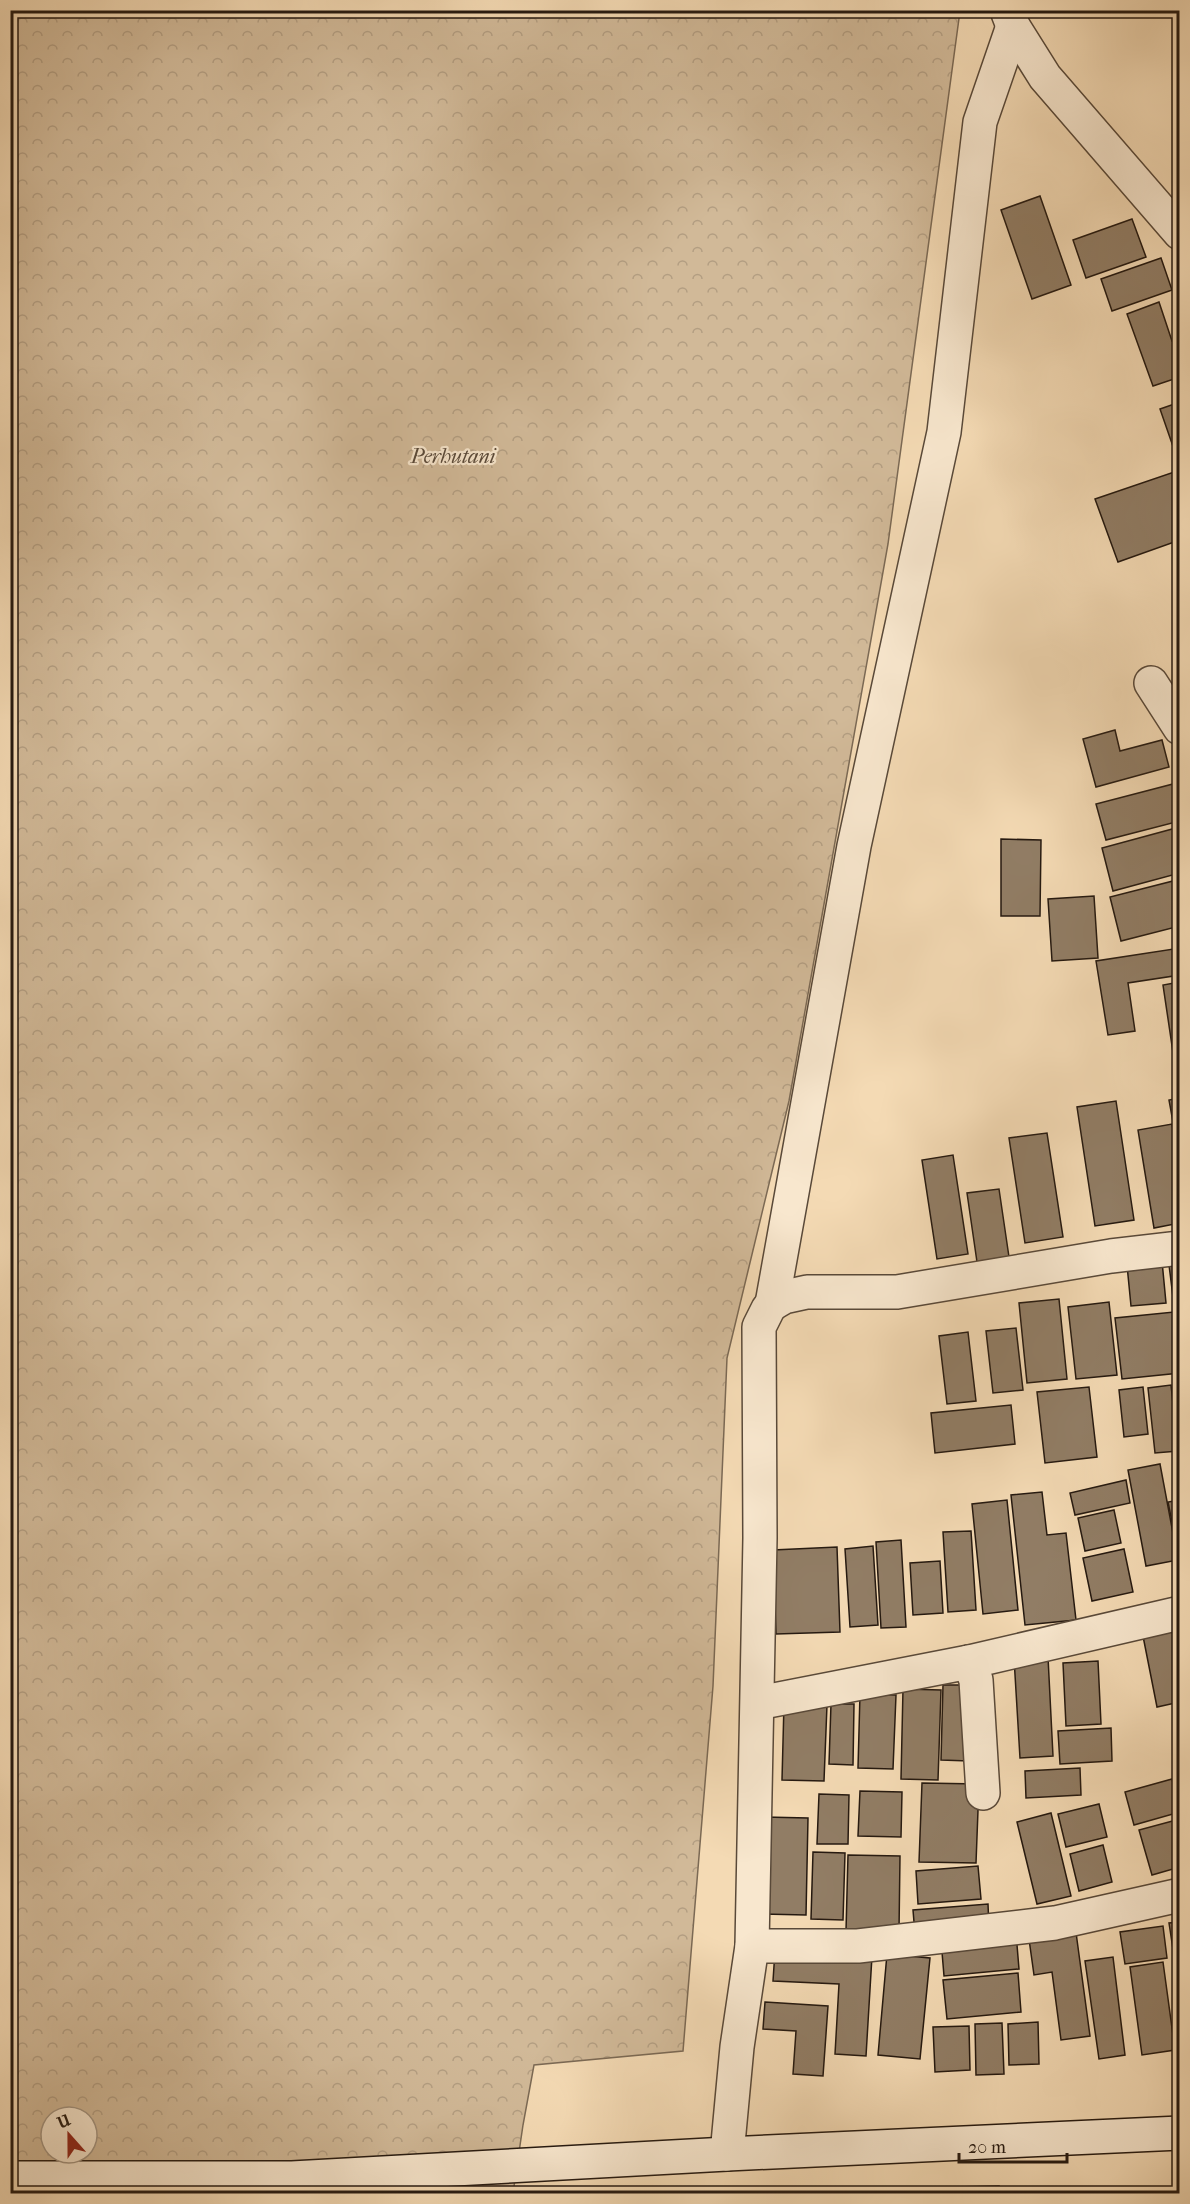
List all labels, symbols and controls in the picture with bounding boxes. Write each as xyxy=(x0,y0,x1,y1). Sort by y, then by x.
park label: Perhutani xyxy=(410,445,497,468)
north arrow xyxy=(39,2105,99,2165)
text: U xyxy=(54,2110,74,2133)
scale bar xyxy=(959,2126,1067,2164)
text: 20 m xyxy=(968,2137,1006,2158)

